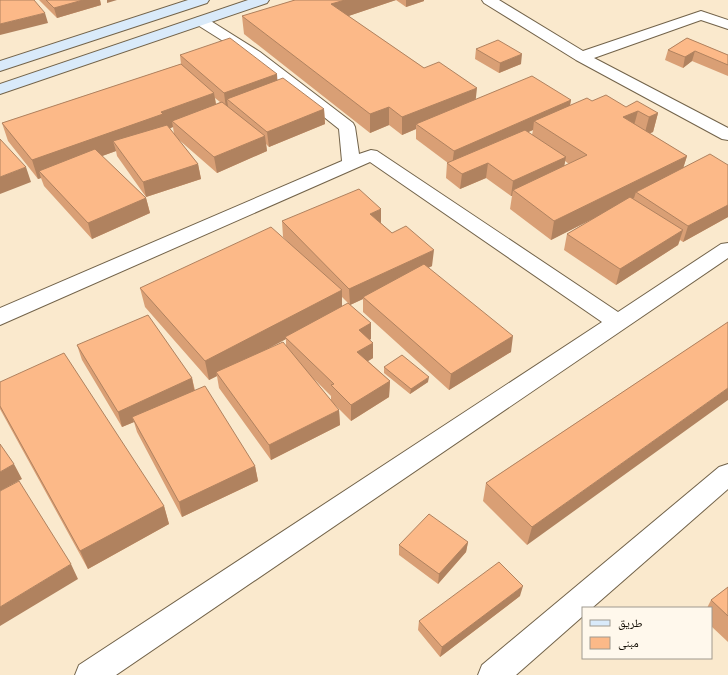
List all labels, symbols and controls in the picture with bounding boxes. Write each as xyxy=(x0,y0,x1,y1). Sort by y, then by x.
legend xyxy=(582,607,712,659)
text: طريق xyxy=(618,616,643,631)
text: مبنى xyxy=(618,636,639,651)

